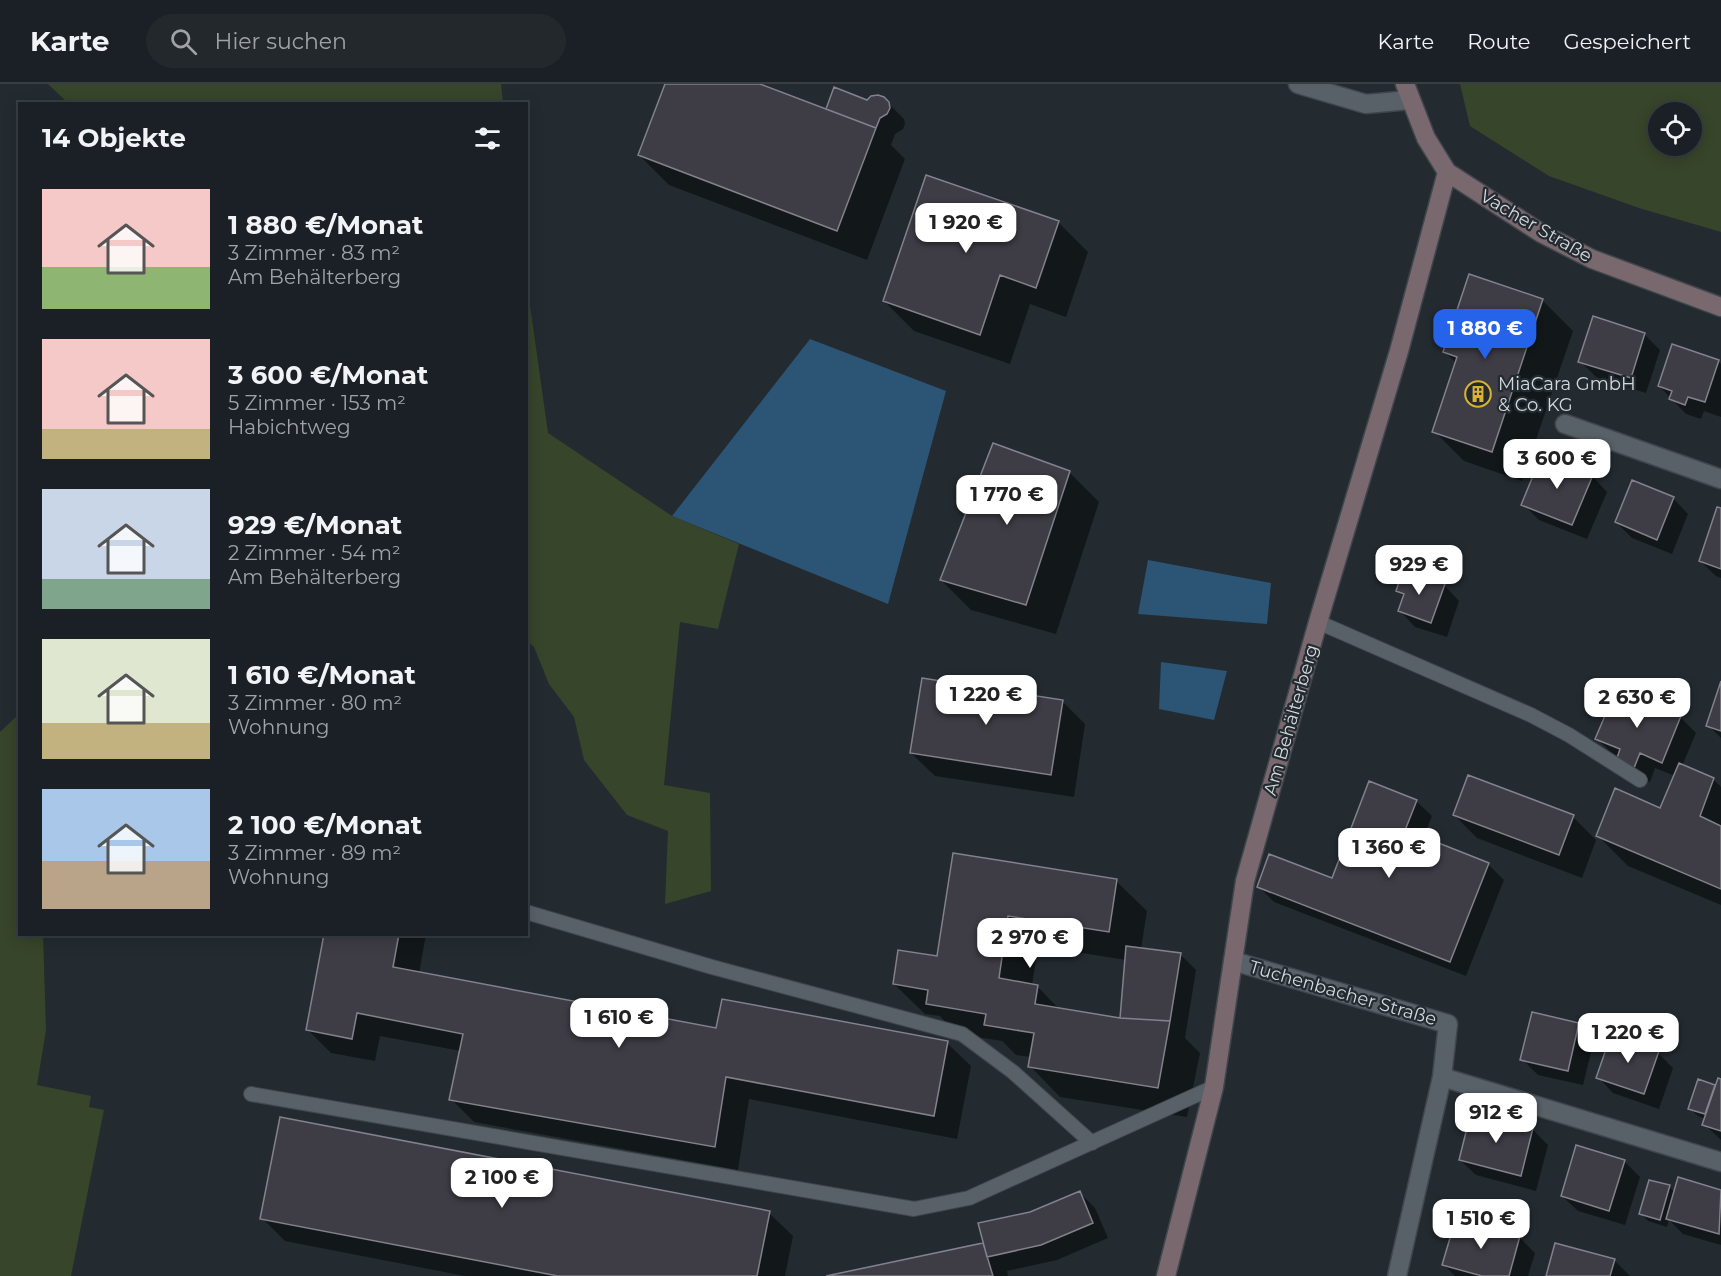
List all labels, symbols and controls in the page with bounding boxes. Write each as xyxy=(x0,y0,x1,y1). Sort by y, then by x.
search box xyxy=(146,14,566,68)
text: Karte xyxy=(30,24,110,58)
icon: search xyxy=(167,25,200,58)
text: Hier suchen xyxy=(215,28,347,55)
text: Karte xyxy=(1378,29,1434,54)
text: Route xyxy=(1467,29,1530,54)
text: Gespeichert xyxy=(1563,29,1691,54)
map controls xyxy=(1648,102,1702,156)
button: locate xyxy=(1648,102,1702,156)
text: 14 Objekte xyxy=(42,122,186,154)
icon: filters xyxy=(471,122,504,155)
street label: Vacher Straße xyxy=(1476,185,1596,267)
pin: 1 920 € xyxy=(911,203,1021,254)
text: 1 880 €/Monat xyxy=(228,209,423,241)
text: 1 920 € xyxy=(929,210,1003,234)
icon: home xyxy=(90,213,162,285)
text: 3 Zimmer · 83 m² xyxy=(228,241,400,265)
text: Am Behälterberg xyxy=(228,265,401,289)
pin: 1 880 € xyxy=(1430,309,1540,360)
text: 1 880 € xyxy=(1447,316,1523,340)
text: 3 600 €/Monat xyxy=(228,359,428,391)
icon: home xyxy=(90,363,162,435)
place label: MiaCara GmbH & Co. KG xyxy=(1498,373,1636,416)
building icon: MiaCara GmbH & Co. KG xyxy=(1463,379,1493,409)
text: 5 Zimmer · 153 m² xyxy=(228,391,406,415)
text: Habichtweg xyxy=(228,415,351,439)
pin: 3 600 € xyxy=(1502,439,1612,490)
text: 3 600 € xyxy=(1517,446,1597,470)
pin: 1 770 € xyxy=(952,475,1062,526)
text: 1 770 € xyxy=(970,482,1044,506)
text: 929 €/Monat xyxy=(228,509,402,541)
icon: home xyxy=(90,513,162,585)
text: 2 Zimmer · 54 m² xyxy=(228,541,401,565)
pin: 929 € xyxy=(1377,545,1461,596)
text: 929 € xyxy=(1389,552,1449,576)
text: Am Behälterberg xyxy=(228,565,401,589)
street label: Am Behälterberg xyxy=(1259,642,1323,798)
text: 1 610 €/Monat xyxy=(228,659,416,691)
icon: home xyxy=(90,663,162,735)
pin: 1 220 € xyxy=(931,675,1041,726)
pin: 2 630 € xyxy=(1582,678,1692,729)
text: 1 220 € xyxy=(950,682,1022,706)
text: 2 630 € xyxy=(1598,685,1676,709)
text: 3 Zimmer · 80 m² xyxy=(228,691,402,715)
text: Wohnung xyxy=(228,715,329,739)
text: 2 100 €/Monat xyxy=(228,809,422,841)
icon: home xyxy=(90,813,162,885)
pin: 1 360 € xyxy=(1334,828,1444,879)
text: 1 360 € xyxy=(1352,835,1426,859)
text: 3 Zimmer · 89 m² xyxy=(228,841,401,865)
text: Wohnung xyxy=(228,865,329,889)
pin: 2 970 € xyxy=(975,918,1085,969)
text: 2 970 € xyxy=(991,925,1069,949)
street label: Tuchenbacher Straße xyxy=(1247,956,1439,1030)
pin: 1 610 € xyxy=(564,998,674,1049)
text: 1 610 € xyxy=(584,1005,654,1029)
pin: 1 220 € xyxy=(1573,1013,1683,1064)
text: 1 220 € xyxy=(1592,1020,1664,1044)
pin: 912 € xyxy=(1454,1093,1538,1144)
text: 912 € xyxy=(1469,1100,1523,1124)
pin: 2 100 € xyxy=(447,1158,557,1209)
text: 2 100 € xyxy=(465,1165,539,1189)
pin: 1 510 € xyxy=(1426,1199,1536,1250)
text: 1 510 € xyxy=(1447,1206,1515,1230)

